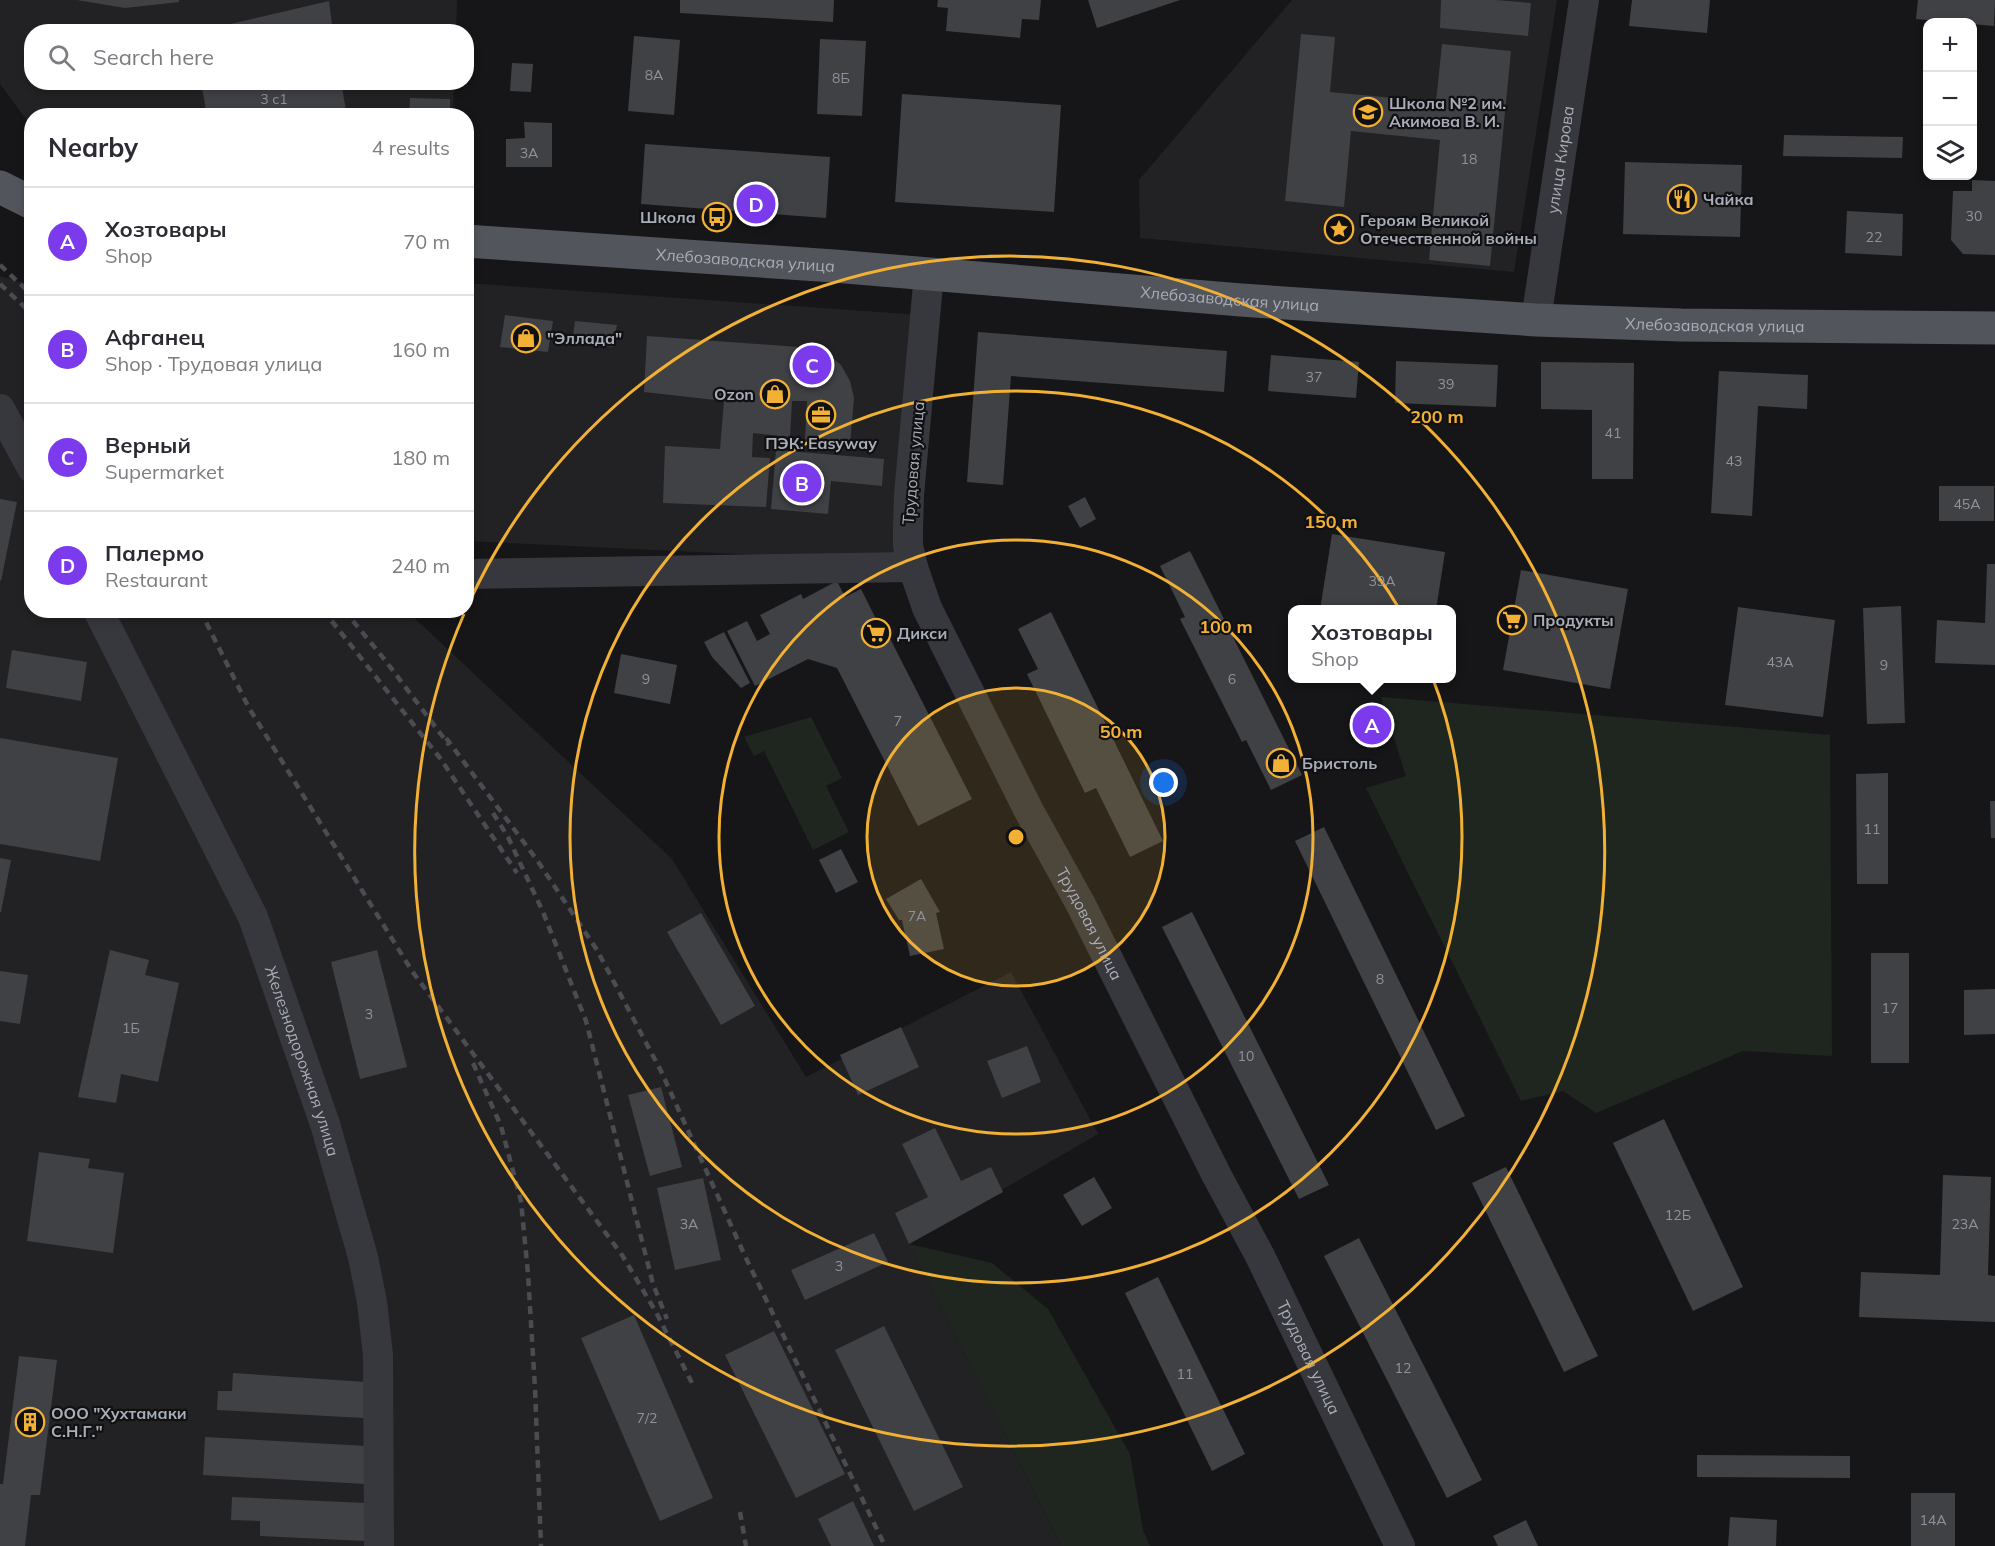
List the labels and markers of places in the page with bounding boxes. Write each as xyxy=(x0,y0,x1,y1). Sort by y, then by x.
place label: Школа №2 им. Акимова В. И. xyxy=(1389,93,1506,131)
school or university icon: Школа №2 им. Акимова В. И. xyxy=(1352,96,1384,128)
pin: D xyxy=(736,182,776,226)
restaurant icon: Чайка xyxy=(1666,183,1698,215)
place label: Чайка xyxy=(1703,189,1754,209)
bus stop icon: Школа xyxy=(701,201,733,233)
place label: Школа xyxy=(640,207,696,227)
place label: Героям Великой Отечественной войны xyxy=(1360,210,1537,248)
place icon: Героям Великой Отечественной войны xyxy=(1323,213,1355,245)
shop icon: "Эллада" xyxy=(510,322,542,354)
place label: "Эллада" xyxy=(547,328,622,348)
pin: C xyxy=(792,342,832,388)
shop icon: Ozon xyxy=(759,378,791,410)
place label: Ozon xyxy=(714,384,754,404)
office icon: ПЭК: Easyway xyxy=(805,399,837,431)
place label: ПЭК: Easyway xyxy=(765,433,877,453)
pin: B xyxy=(782,460,822,506)
supermarket icon: Продукты xyxy=(1496,604,1528,636)
place label: Продукты xyxy=(1533,610,1614,630)
supermarket icon: Дикси xyxy=(860,617,892,649)
place label: Дикси xyxy=(897,623,947,643)
pin: A xyxy=(1352,702,1392,748)
shop icon: Бристоль xyxy=(1265,747,1297,779)
place label: Бристоль xyxy=(1302,753,1377,773)
centre of rings xyxy=(1006,827,1026,847)
place label: ООО "Хухтамаки С.Н.Г." xyxy=(51,1403,187,1441)
building icon: ООО "Хухтамаки С.Н.Г." xyxy=(14,1406,46,1438)

